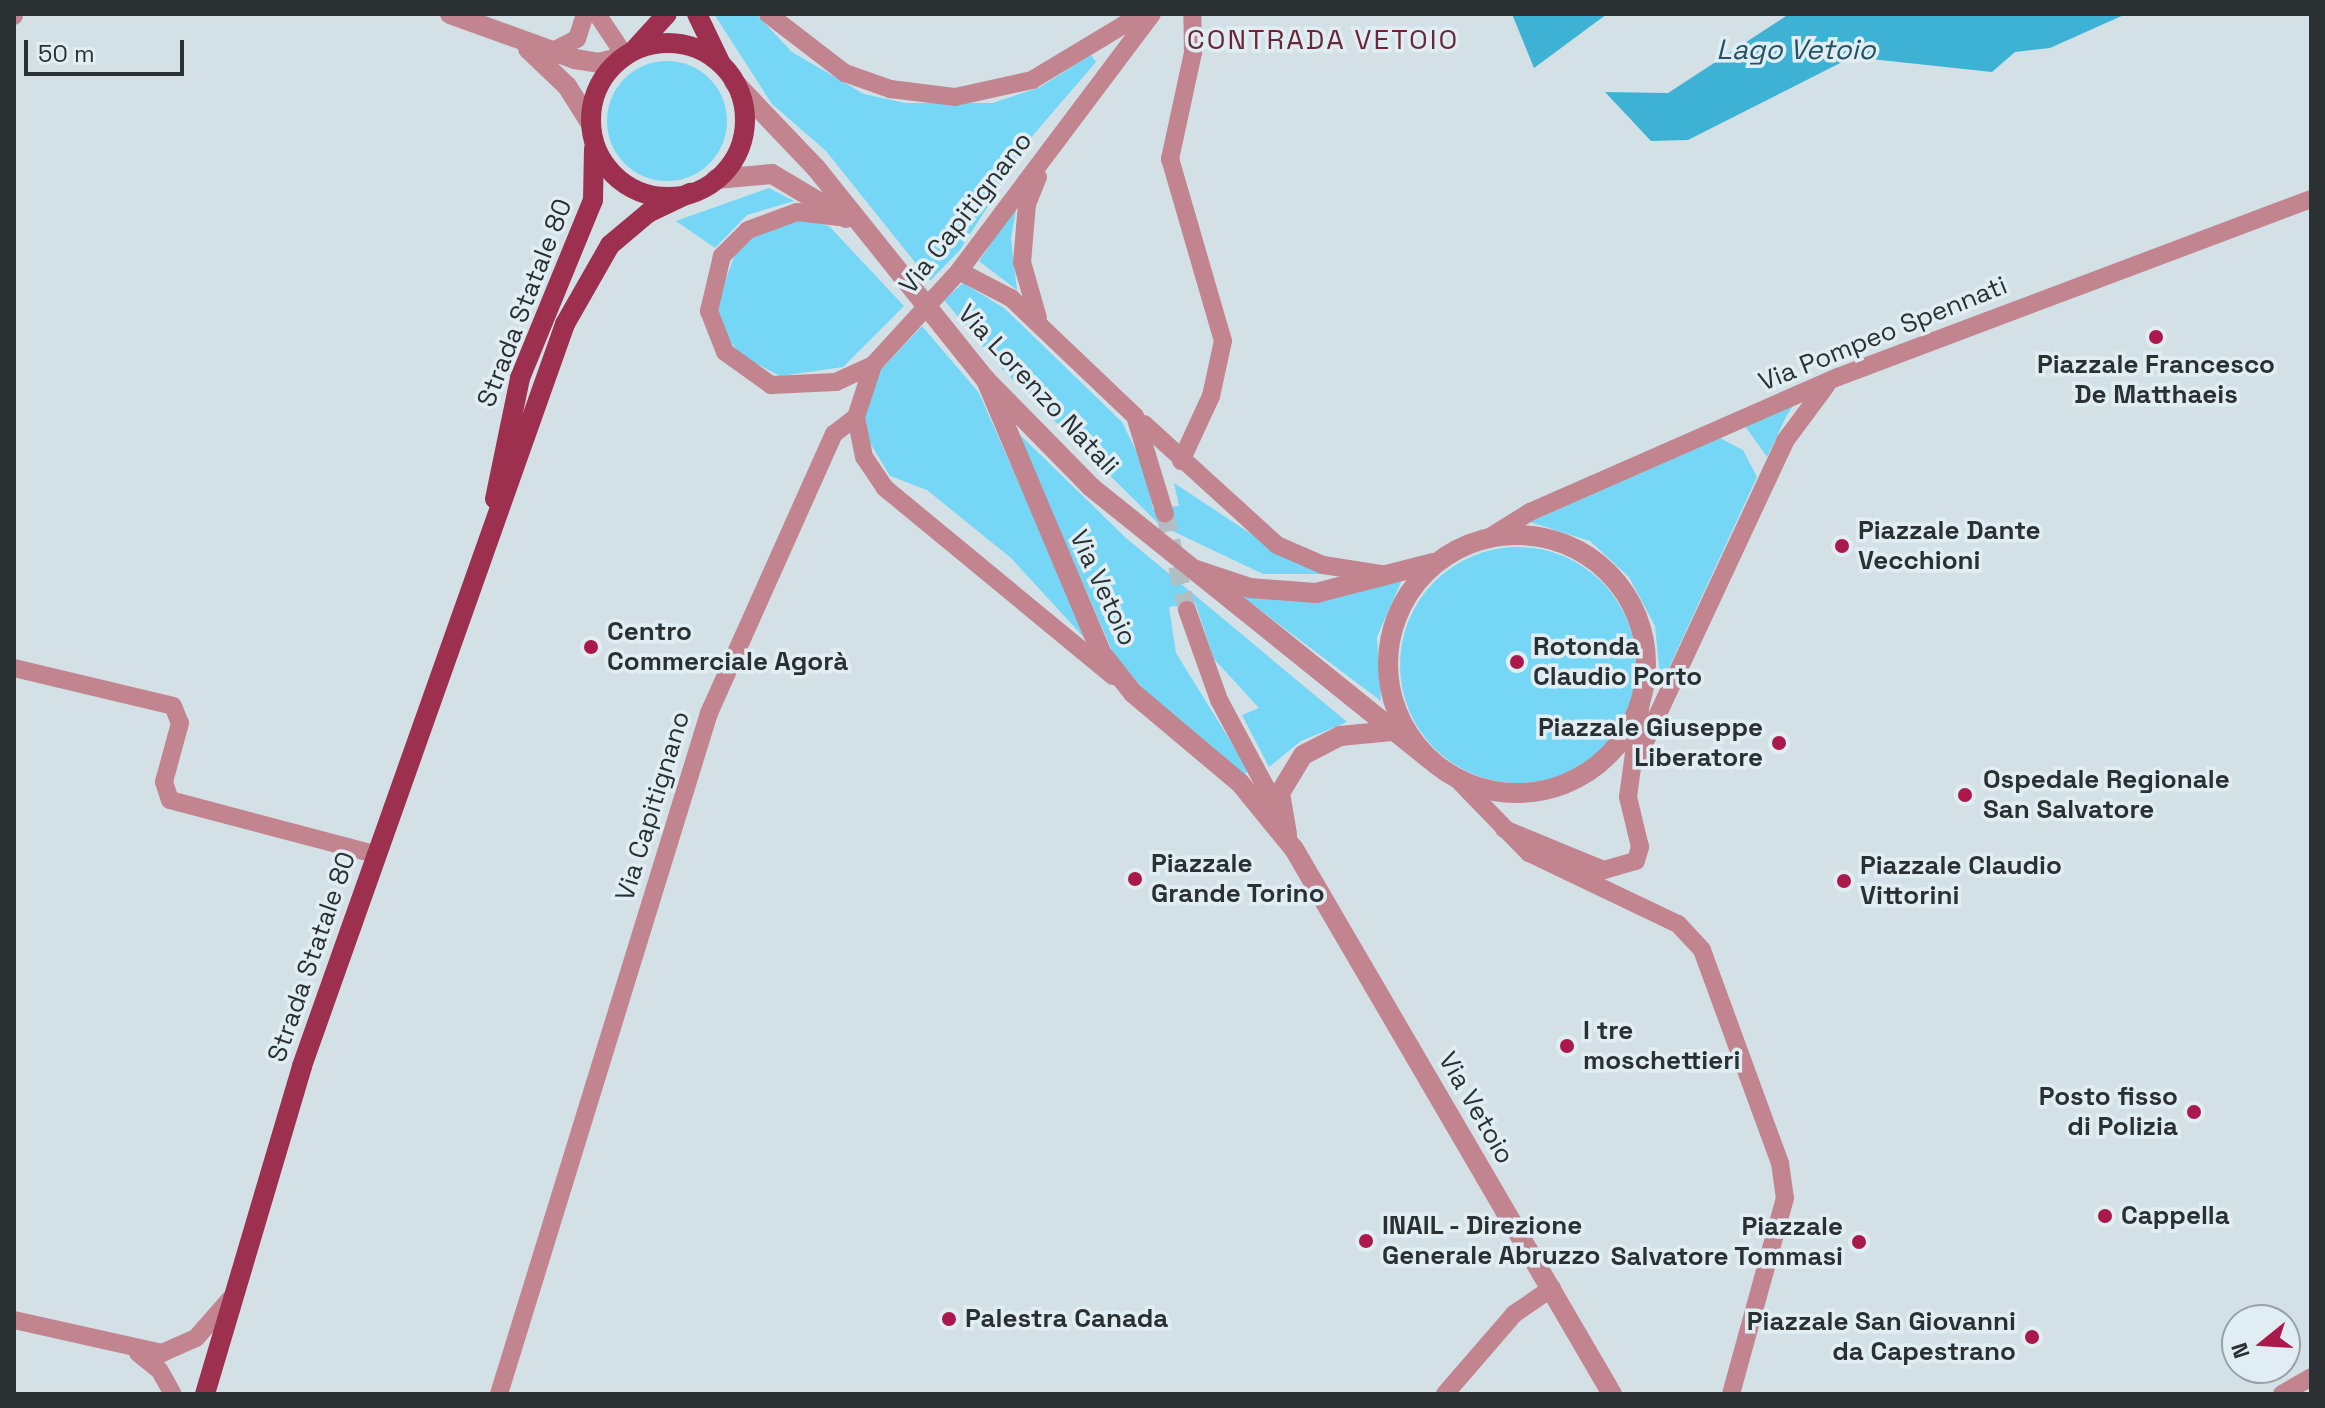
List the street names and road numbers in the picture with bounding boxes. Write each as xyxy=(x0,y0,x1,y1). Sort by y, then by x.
street label: Via Capitignano xyxy=(893,126,1039,300)
street label: Strada Statale 80 xyxy=(471,195,579,411)
street label: Via Pompeo Spennati xyxy=(1754,270,2012,398)
street label: Via Lorenzo Natali xyxy=(951,298,1125,482)
street label: Via Vetoio xyxy=(1063,525,1143,651)
street label: Via Capitignano xyxy=(609,707,697,905)
street label: Strada Statale 80 xyxy=(261,848,363,1066)
street label: Via Vetoio xyxy=(1431,1046,1521,1170)

